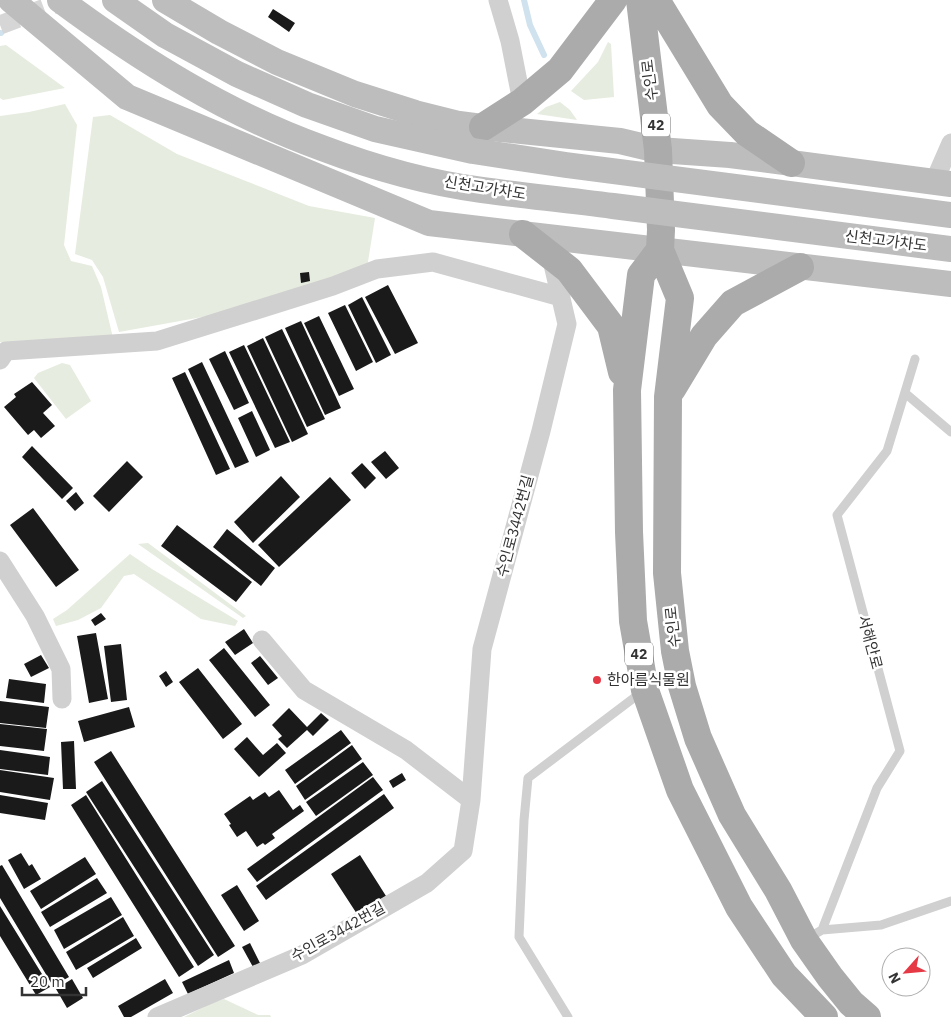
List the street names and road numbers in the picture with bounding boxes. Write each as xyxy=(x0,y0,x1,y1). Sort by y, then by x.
street label: 수인로 xyxy=(638,58,661,102)
road number: 42 xyxy=(642,114,670,136)
street label: 신천고가차도 xyxy=(443,172,527,203)
street label: 신천고가차도 xyxy=(844,226,928,255)
street label: 수인로3442번길 xyxy=(492,473,537,579)
street label: 수인로 xyxy=(661,605,684,649)
street label: 서해안로 xyxy=(854,613,887,671)
road number: 42 xyxy=(625,642,653,666)
street label: 수인로3442번길 xyxy=(287,898,388,965)

